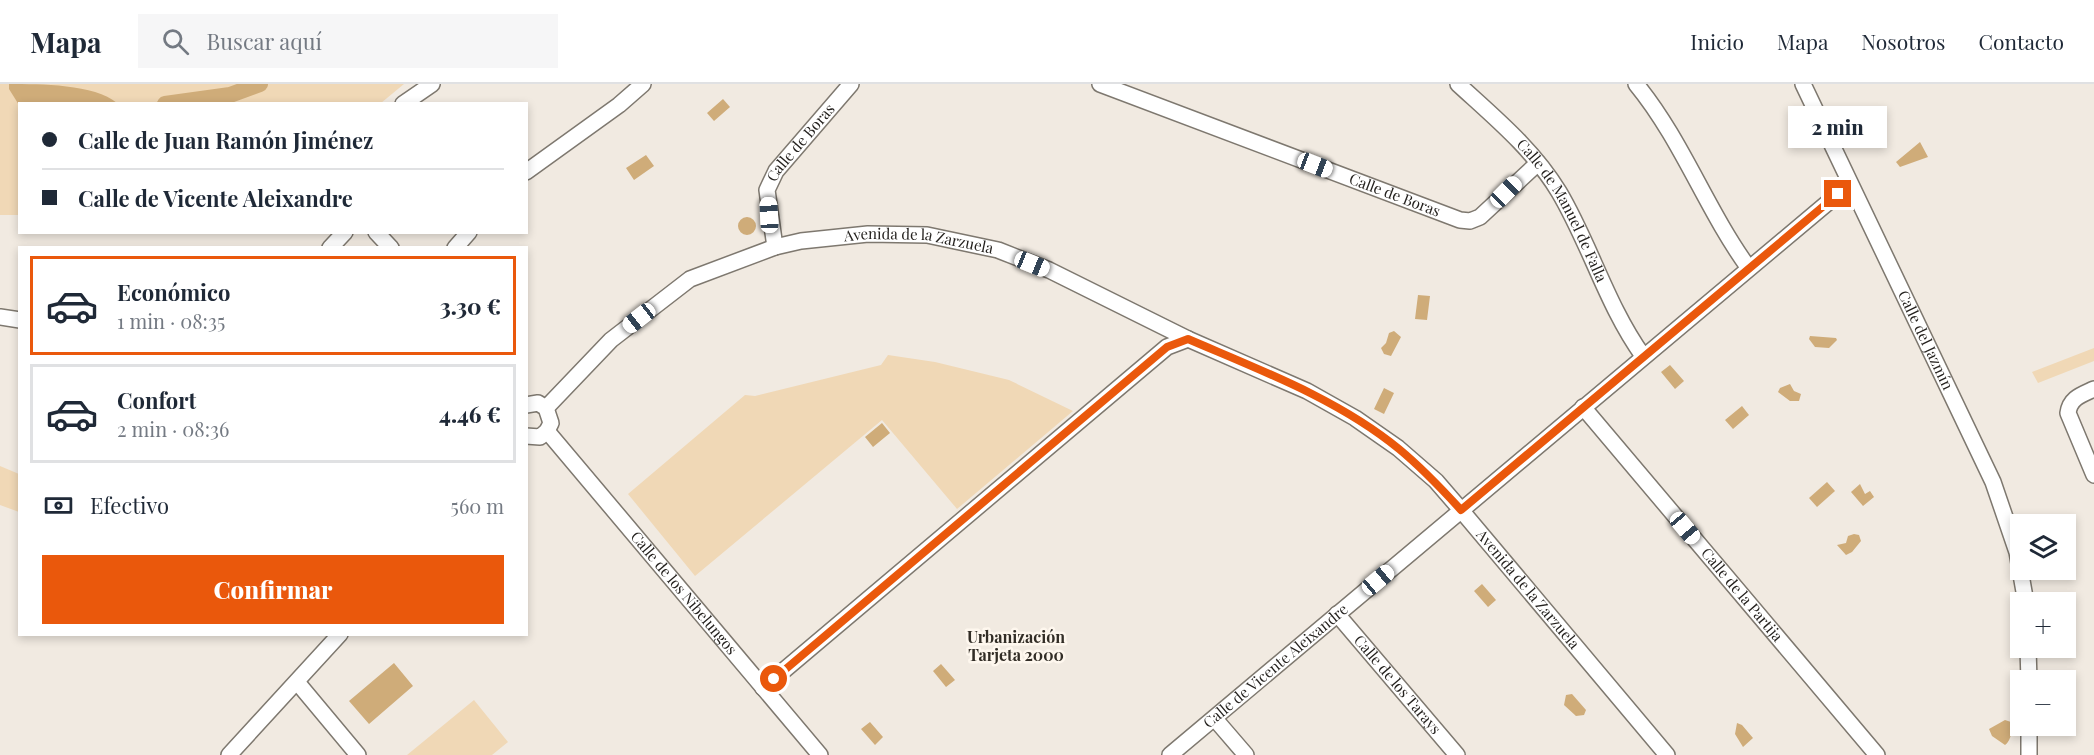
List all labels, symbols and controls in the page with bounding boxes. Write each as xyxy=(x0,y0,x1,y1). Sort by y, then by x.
search box xyxy=(138,14,558,68)
text: Mapa xyxy=(30,23,102,60)
icon: search xyxy=(159,25,192,58)
text: Buscar aquí xyxy=(207,26,322,56)
text: Inicio xyxy=(1690,27,1744,55)
text: Mapa xyxy=(1777,27,1828,55)
text: Nosotros xyxy=(1861,27,1945,55)
text: Contacto xyxy=(1978,27,2064,55)
street label: Calle de Boras xyxy=(761,99,839,184)
callout: 2 min xyxy=(1788,107,1888,149)
text: 2 min xyxy=(1811,113,1864,140)
text: Calle de Juan Ramón Jiménez xyxy=(78,125,373,155)
street label: Calle de Manuel de Falla xyxy=(1513,134,1612,286)
car xyxy=(1295,150,1335,180)
street label: Calle de Boras xyxy=(1347,168,1444,221)
car xyxy=(1487,173,1525,211)
route end xyxy=(1824,180,1851,207)
text: Calle de Vicente Aleixandre xyxy=(78,183,353,213)
car xyxy=(759,197,779,233)
street label: Avenida de la Zarzuela xyxy=(842,223,996,258)
car xyxy=(1012,249,1052,279)
text: Económico xyxy=(117,277,230,307)
icon: car xyxy=(45,279,99,333)
street label: Calle del Jazmín xyxy=(1894,287,1959,393)
text: 3.30 € xyxy=(440,291,501,321)
car xyxy=(619,300,659,336)
text: 1 min · 08:35 xyxy=(117,307,225,334)
text: Confort xyxy=(117,385,196,415)
icon: car xyxy=(45,387,99,441)
text: 4.46 € xyxy=(439,399,501,429)
text: 2 min · 08:36 xyxy=(117,415,229,442)
icon: cash xyxy=(42,489,75,522)
text: Efectivo xyxy=(90,490,169,520)
text: 560 m xyxy=(451,492,504,519)
car xyxy=(1667,508,1703,548)
map controls xyxy=(2010,514,2076,736)
button: layers xyxy=(2010,514,2076,580)
street label: Avenida de la Zarzuela xyxy=(1472,524,1585,653)
street label: Calle de los Nibelungos xyxy=(627,527,742,658)
street label: Calle de la Partija xyxy=(1697,543,1788,646)
button: Confirmar xyxy=(42,555,504,624)
car xyxy=(1358,562,1398,598)
button: + xyxy=(2010,592,2076,658)
street label: Calle de Vicente Aleixandre xyxy=(1198,599,1352,732)
district label: Urbanización Tarjeta 2000 xyxy=(967,626,1065,665)
street label: Calle de los Tarays xyxy=(1350,630,1446,738)
route start xyxy=(760,665,787,692)
button: − xyxy=(2010,670,2076,736)

